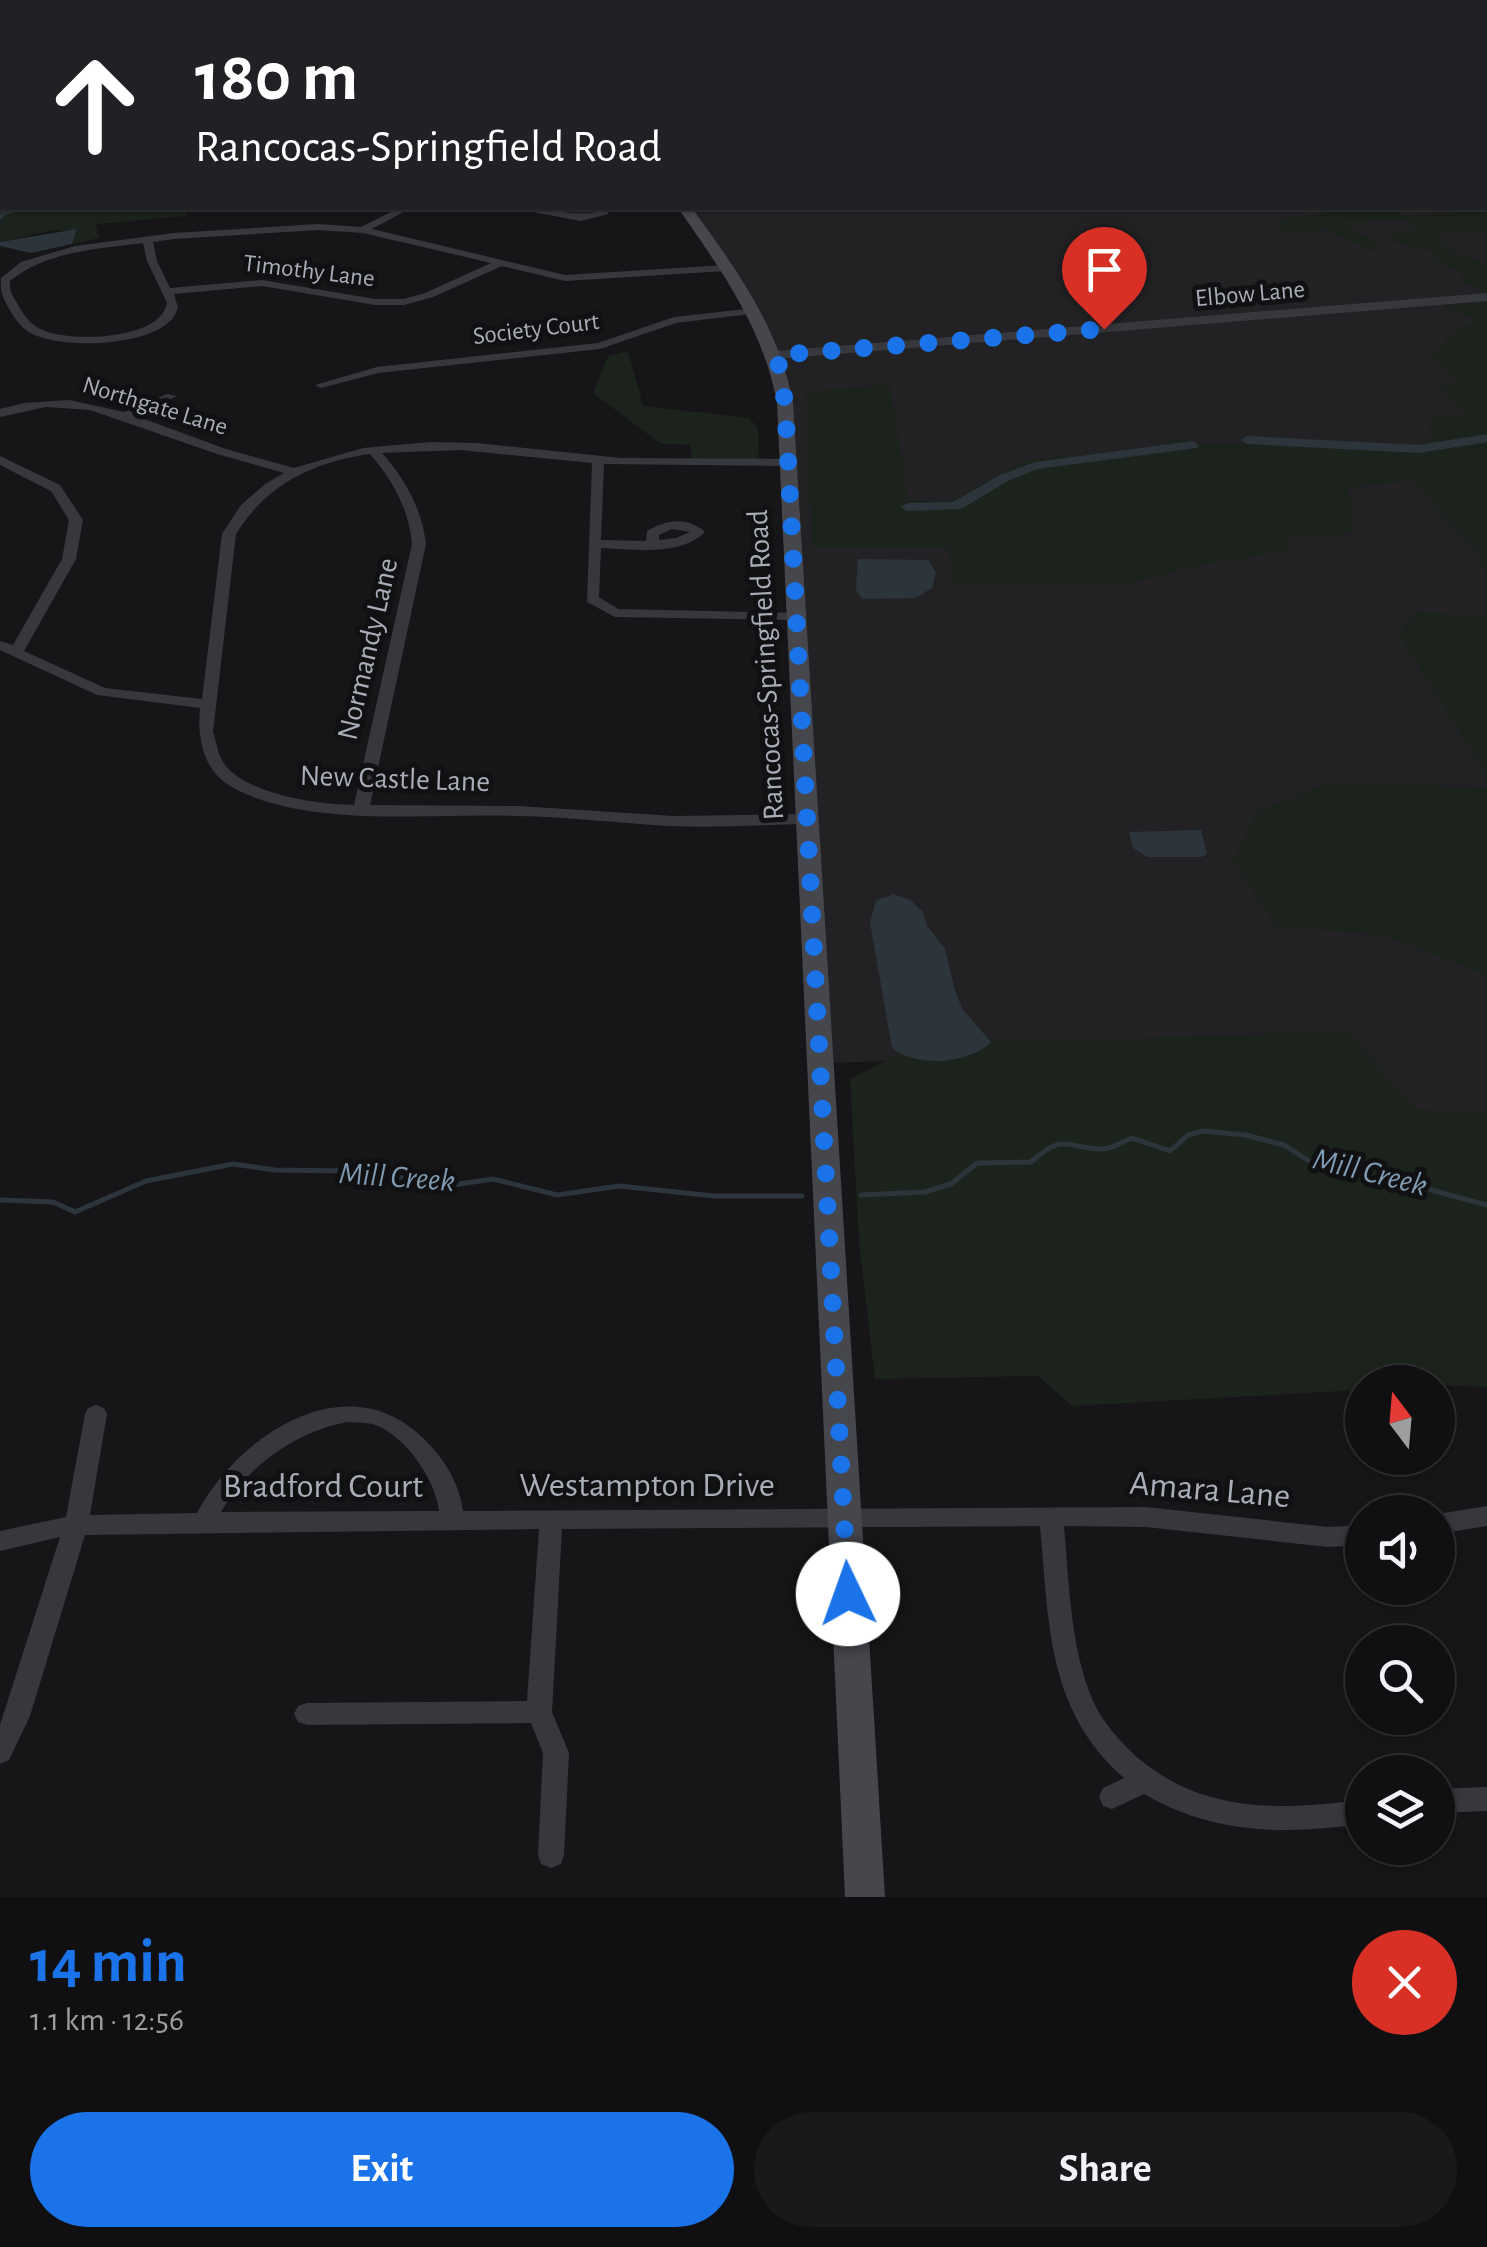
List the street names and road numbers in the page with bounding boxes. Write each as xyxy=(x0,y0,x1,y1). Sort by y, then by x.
street label: Timothy Lane xyxy=(242,251,376,291)
street label: Elbow Lane xyxy=(1194,277,1306,311)
street label: Society Court xyxy=(472,309,601,349)
street label: Northgate Lane xyxy=(79,372,231,440)
street label: Rancocas-Springfield Road xyxy=(743,509,789,821)
street label: Normandy Lane xyxy=(333,555,403,743)
street label: New Castle Lane xyxy=(299,761,491,797)
street label: Amara Lane xyxy=(1128,1466,1292,1514)
street label: Westampton Drive xyxy=(519,1468,775,1503)
street label: Bradford Court xyxy=(223,1469,423,1504)

